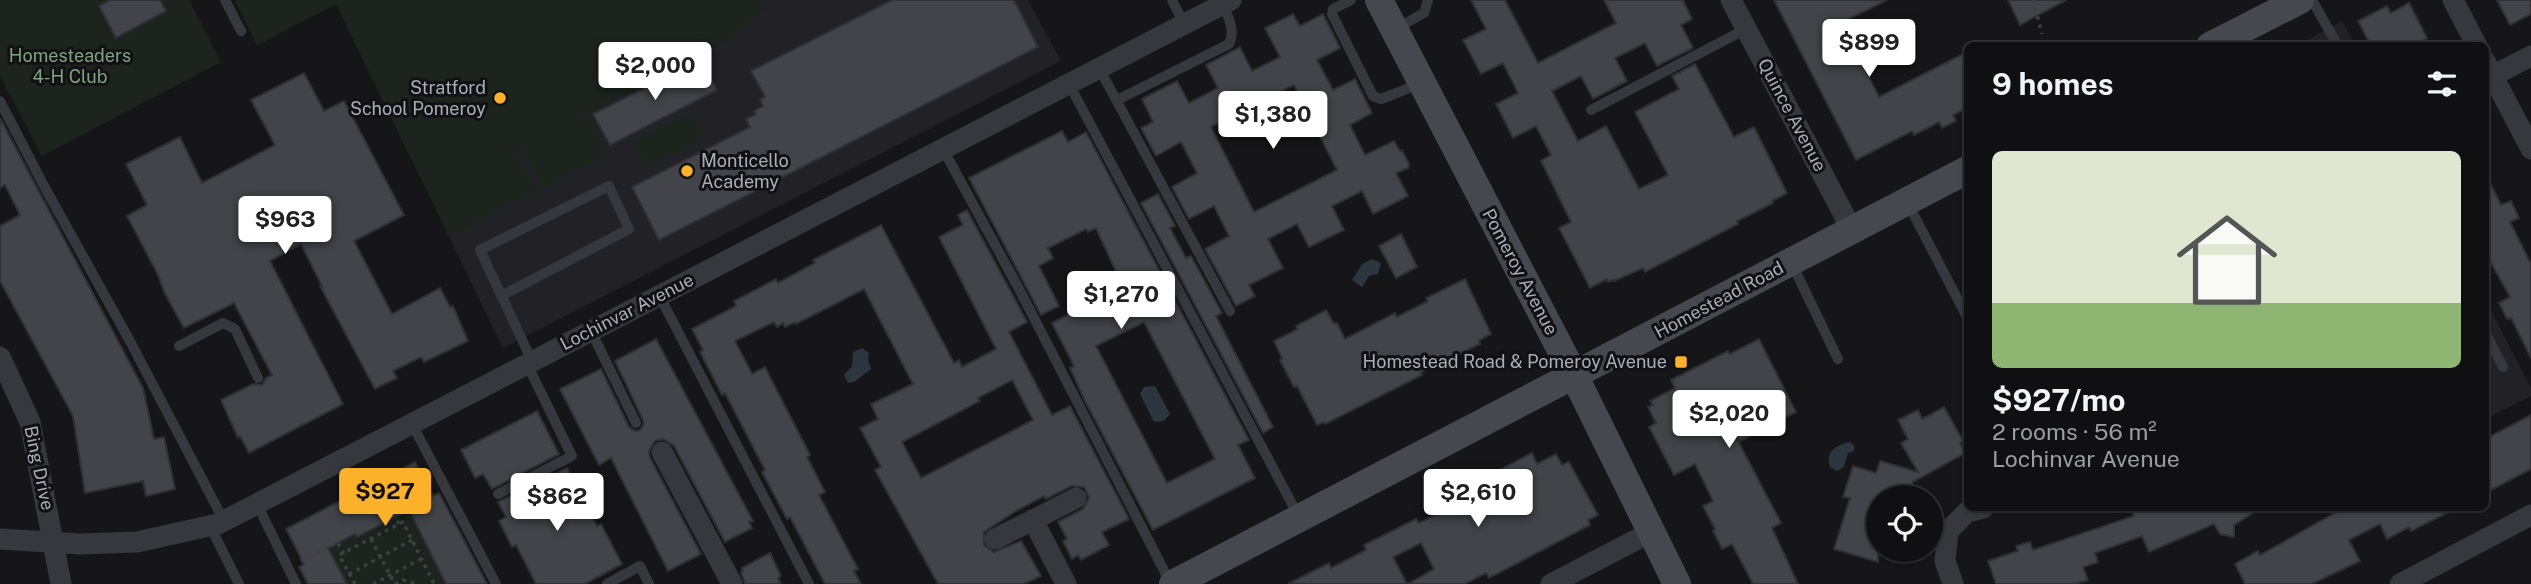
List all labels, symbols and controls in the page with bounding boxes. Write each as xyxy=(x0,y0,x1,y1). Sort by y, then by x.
pin: $899 xyxy=(1828,20,1910,79)
text: $899 xyxy=(1838,28,1900,55)
pin: $2,000 xyxy=(598,42,712,102)
park label: Homesteaders 4-H Club xyxy=(9,45,131,87)
text: $2,000 xyxy=(615,51,695,78)
street label: Quince Avenue xyxy=(1754,55,1831,175)
icon: filters xyxy=(2423,65,2461,103)
text: 9 homes xyxy=(1992,66,2114,102)
place label: Stratford School Pomeroy xyxy=(350,77,486,119)
marker: Stratford School Pomeroy xyxy=(492,90,508,106)
pin: $1,380 xyxy=(1216,92,1330,151)
text: $1,380 xyxy=(1234,100,1312,127)
place label: Monticello Academy xyxy=(701,150,789,192)
marker: Monticello Academy xyxy=(679,163,695,179)
pin: $963 xyxy=(244,196,326,256)
icon: home xyxy=(2164,197,2290,323)
text: $963 xyxy=(254,205,316,232)
street label: Pomeroy Avenue xyxy=(1478,205,1563,338)
street label: Homestead Road xyxy=(1651,257,1787,342)
street label: Lochinvar Avenue xyxy=(557,269,697,354)
pin: $1,270 xyxy=(1064,272,1178,331)
text: $1,270 xyxy=(1083,280,1159,307)
place label: Homestead Road & Pomeroy Avenue xyxy=(1363,351,1667,372)
marker: Homestead Road & Pomeroy Avenue xyxy=(1673,354,1689,370)
text: $927/mo xyxy=(1992,382,2126,418)
pin: $2,020 xyxy=(1672,391,1786,450)
text: $2,020 xyxy=(1689,399,1769,426)
text: 2 rooms · 56 m² xyxy=(1992,418,2157,445)
street label: Bing Drive xyxy=(20,424,59,512)
text: Lochinvar Avenue xyxy=(1992,445,2180,472)
pin: $927 xyxy=(344,468,426,528)
pin: $2,610 xyxy=(1421,470,1535,529)
pin: $862 xyxy=(516,474,598,533)
text: $927 xyxy=(355,477,415,504)
text: $2,610 xyxy=(1440,478,1516,505)
text: $862 xyxy=(527,482,587,509)
map controls xyxy=(1866,485,1943,562)
button: locate xyxy=(1866,485,1943,562)

